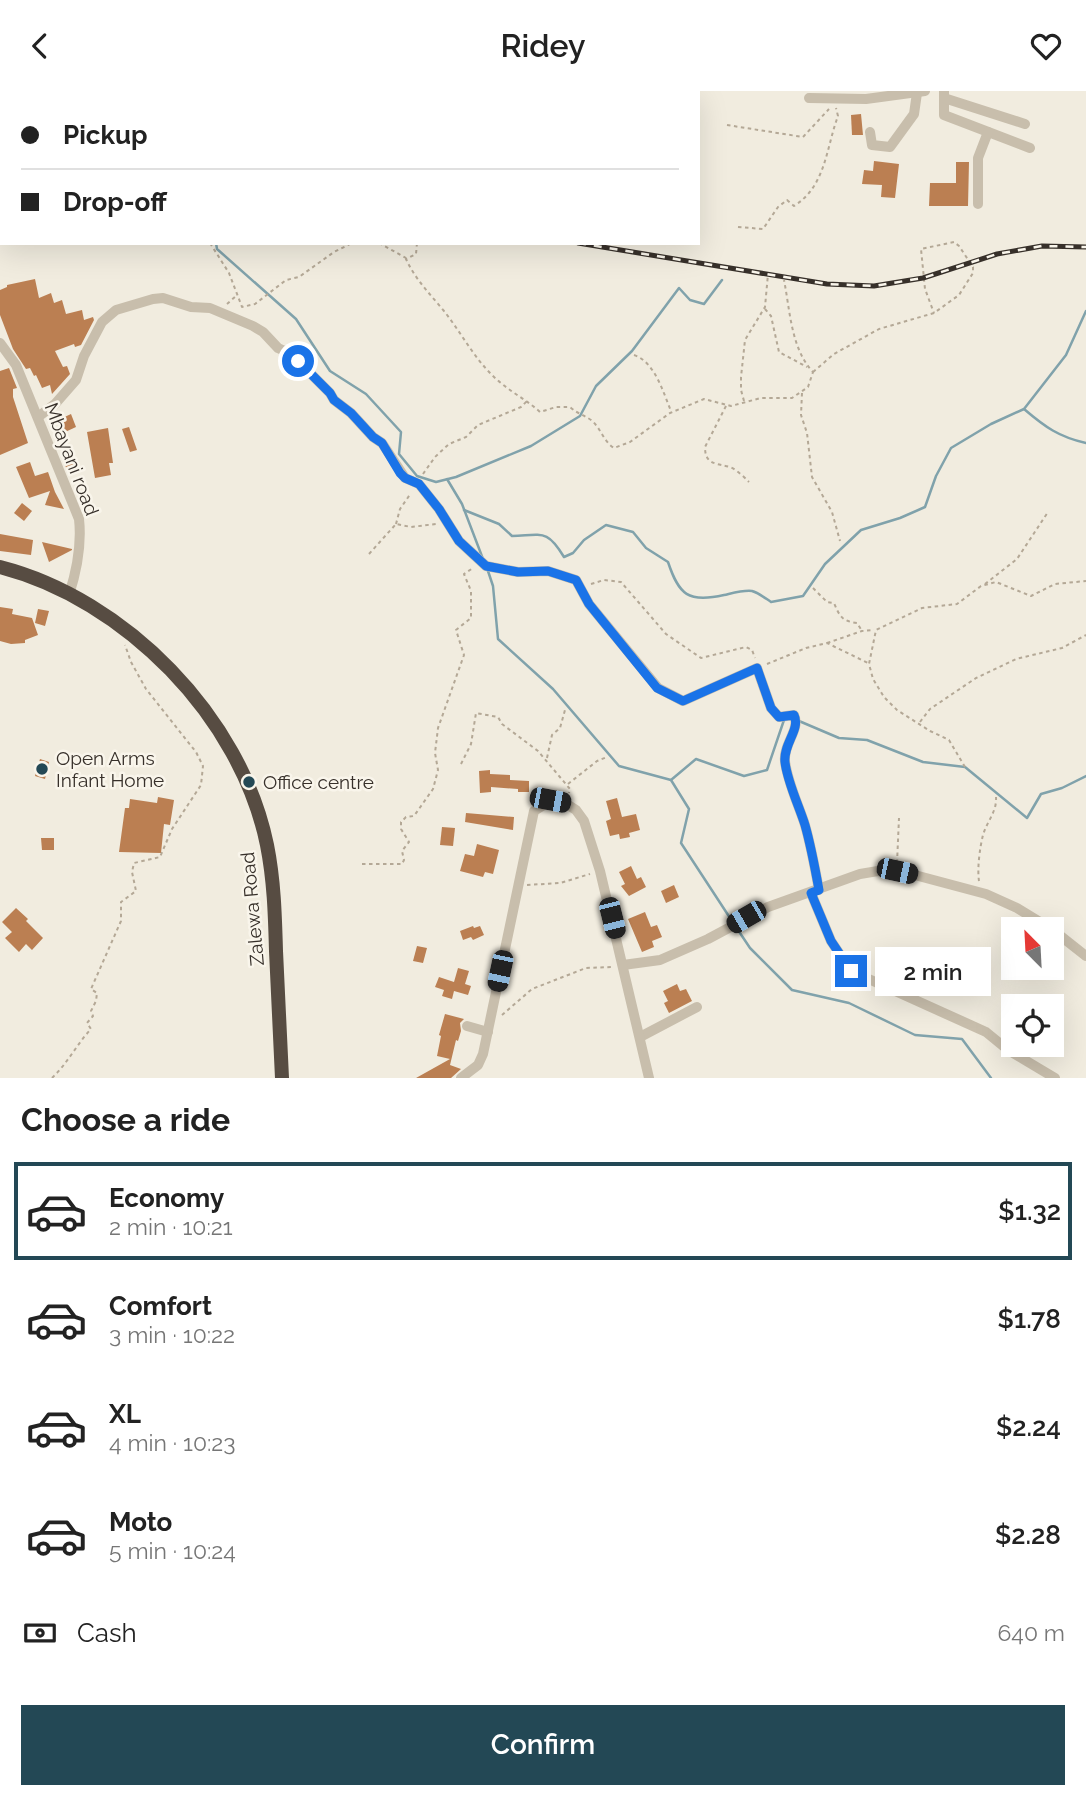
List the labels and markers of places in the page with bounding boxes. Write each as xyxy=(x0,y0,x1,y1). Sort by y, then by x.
place label: Open Arms Infant Home xyxy=(56,747,164,791)
marker: Open Arms Infant Home xyxy=(34,761,50,777)
place label: Office centre xyxy=(263,771,374,793)
marker: Office centre xyxy=(241,774,257,790)

